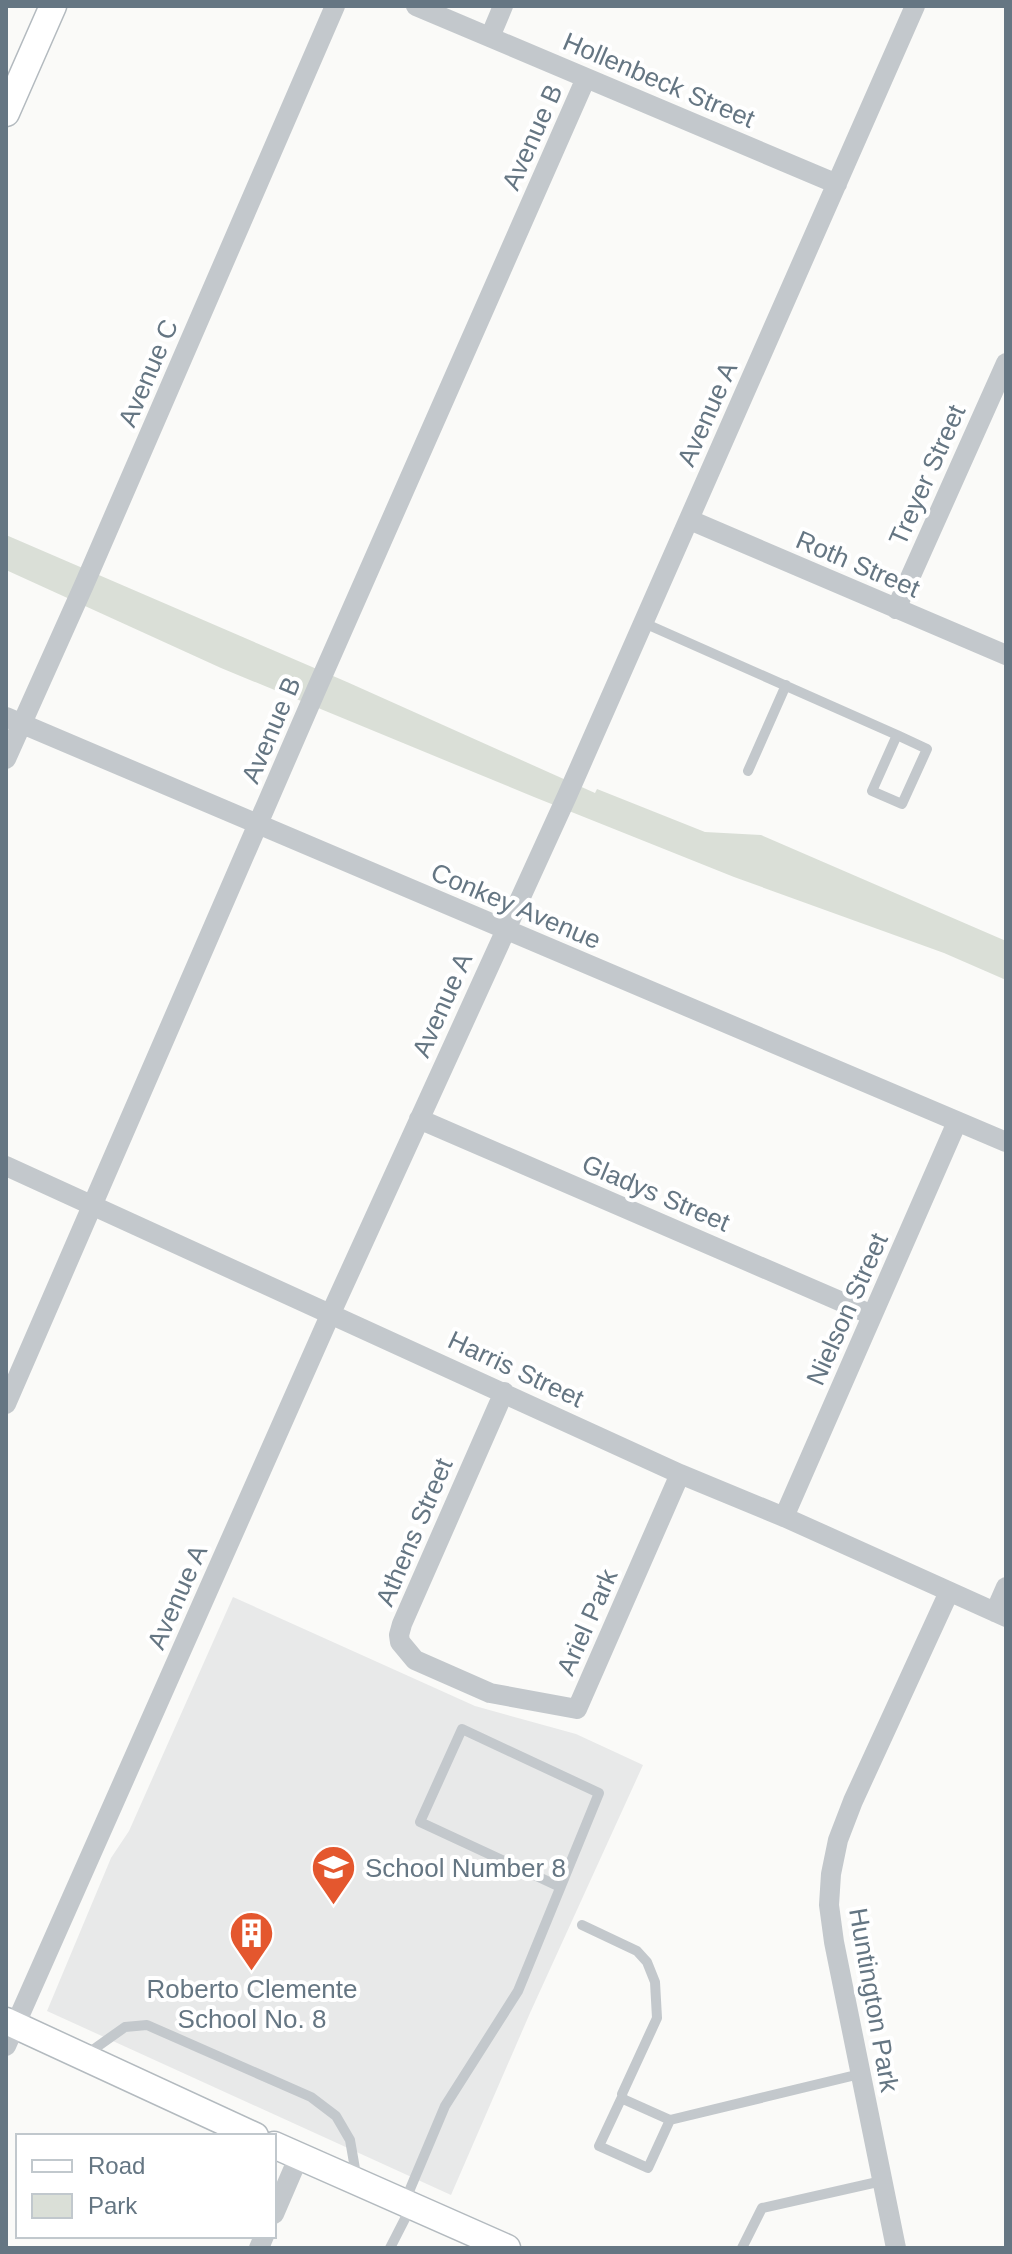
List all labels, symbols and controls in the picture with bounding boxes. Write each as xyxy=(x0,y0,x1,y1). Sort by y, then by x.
street label: Hollenbeck Street xyxy=(559,26,760,134)
street label: Avenue B xyxy=(495,80,569,194)
street label: Avenue C xyxy=(112,315,184,431)
street label: Avenue A xyxy=(671,357,744,471)
street label: Treyer Street xyxy=(883,399,972,550)
street label: Roth Street xyxy=(792,524,925,604)
street label: Avenue B xyxy=(235,672,307,788)
street label: Conkey Avenue xyxy=(427,857,605,955)
street label: Avenue A xyxy=(406,948,479,1062)
street label: Gladys Street xyxy=(578,1148,735,1238)
street label: Nielson Street xyxy=(800,1228,894,1390)
street label: Harris Street xyxy=(444,1325,589,1414)
street label: Athens Street xyxy=(369,1453,459,1610)
street label: Avenue A xyxy=(141,1540,214,1654)
street label: Ariel Park xyxy=(550,1564,624,1680)
school or university icon: School Number 8 xyxy=(310,1844,358,1907)
place label: School Number 8 xyxy=(365,1853,566,1883)
street label: Huntington Park xyxy=(843,1906,905,2095)
building icon: Roberto Clemente School No. 8 xyxy=(228,1910,276,1973)
place label: Roberto Clemente School No. 8 xyxy=(147,1974,358,2034)
legend xyxy=(16,2134,276,2238)
text: Road xyxy=(88,2152,145,2179)
text: Park xyxy=(88,2192,138,2219)

